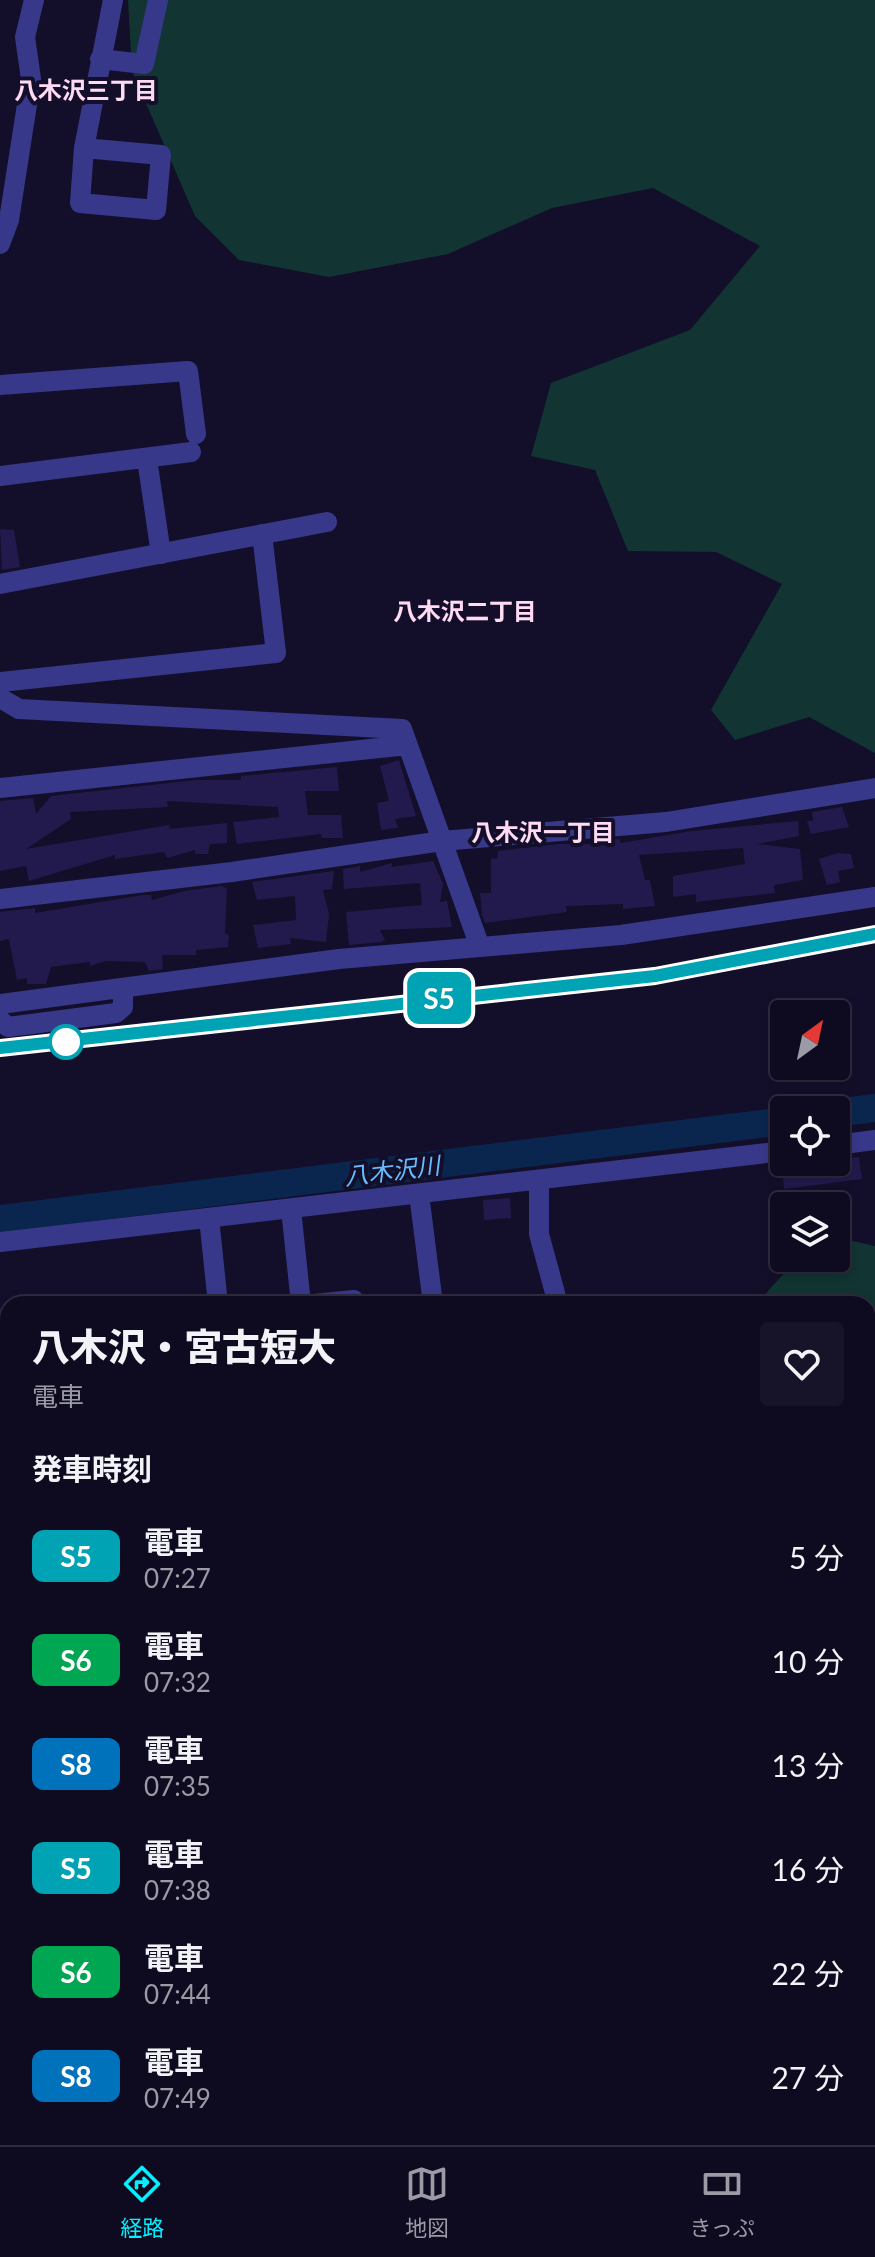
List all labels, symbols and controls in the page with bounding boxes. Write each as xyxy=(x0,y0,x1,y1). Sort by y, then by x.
district label: 八木沢三丁目 xyxy=(14,75,158,104)
district label: 八木沢二丁目 xyxy=(393,596,537,625)
district label: 八木沢一丁目 xyxy=(471,817,615,846)
line badge: S5 xyxy=(403,972,475,1024)
text: S5 xyxy=(423,981,455,1015)
north arrow xyxy=(770,1000,850,1080)
map controls xyxy=(770,1000,850,1272)
unlabelled marker xyxy=(49,1025,83,1059)
button: locate xyxy=(770,1096,850,1176)
water label: 八木沢川 xyxy=(343,1149,444,1190)
button: layers xyxy=(770,1192,850,1272)
button: heart xyxy=(760,1322,844,1406)
text: 八木沢・宮古短大 xyxy=(32,1323,336,1369)
text: 電車 xyxy=(32,1380,84,1412)
text: 発車時刻 xyxy=(32,1450,152,1486)
text: 電車 xyxy=(144,1523,204,1559)
text: S5 xyxy=(60,1539,92,1573)
text: 5 分 xyxy=(789,1539,844,1575)
text: 07:27 xyxy=(144,1562,211,1594)
text: 電車 xyxy=(144,1627,204,1663)
text: S6 xyxy=(60,1643,92,1677)
text: 10 分 xyxy=(772,1643,844,1679)
text: 07:32 xyxy=(144,1666,211,1698)
text: 電車 xyxy=(144,1731,204,1767)
text: S8 xyxy=(60,1747,92,1781)
text: 13 分 xyxy=(772,1747,844,1783)
text: 07:35 xyxy=(144,1770,211,1802)
text: 電車 xyxy=(144,1835,204,1871)
text: S5 xyxy=(60,1851,92,1885)
text: 16 分 xyxy=(772,1851,844,1887)
text: 07:38 xyxy=(144,1874,211,1906)
text: 電車 xyxy=(144,1939,204,1975)
text: S6 xyxy=(60,1955,92,1989)
text: 22 分 xyxy=(772,1955,844,1991)
text: 07:44 xyxy=(144,1978,211,2010)
text: 電車 xyxy=(144,2043,204,2079)
text: S8 xyxy=(60,2059,92,2093)
text: 27 分 xyxy=(772,2059,844,2095)
text: 07:49 xyxy=(144,2082,211,2114)
tab: 経路 xyxy=(120,2162,164,2242)
tab: 地図 xyxy=(405,2162,449,2242)
tab: きっぷ xyxy=(690,2162,755,2242)

